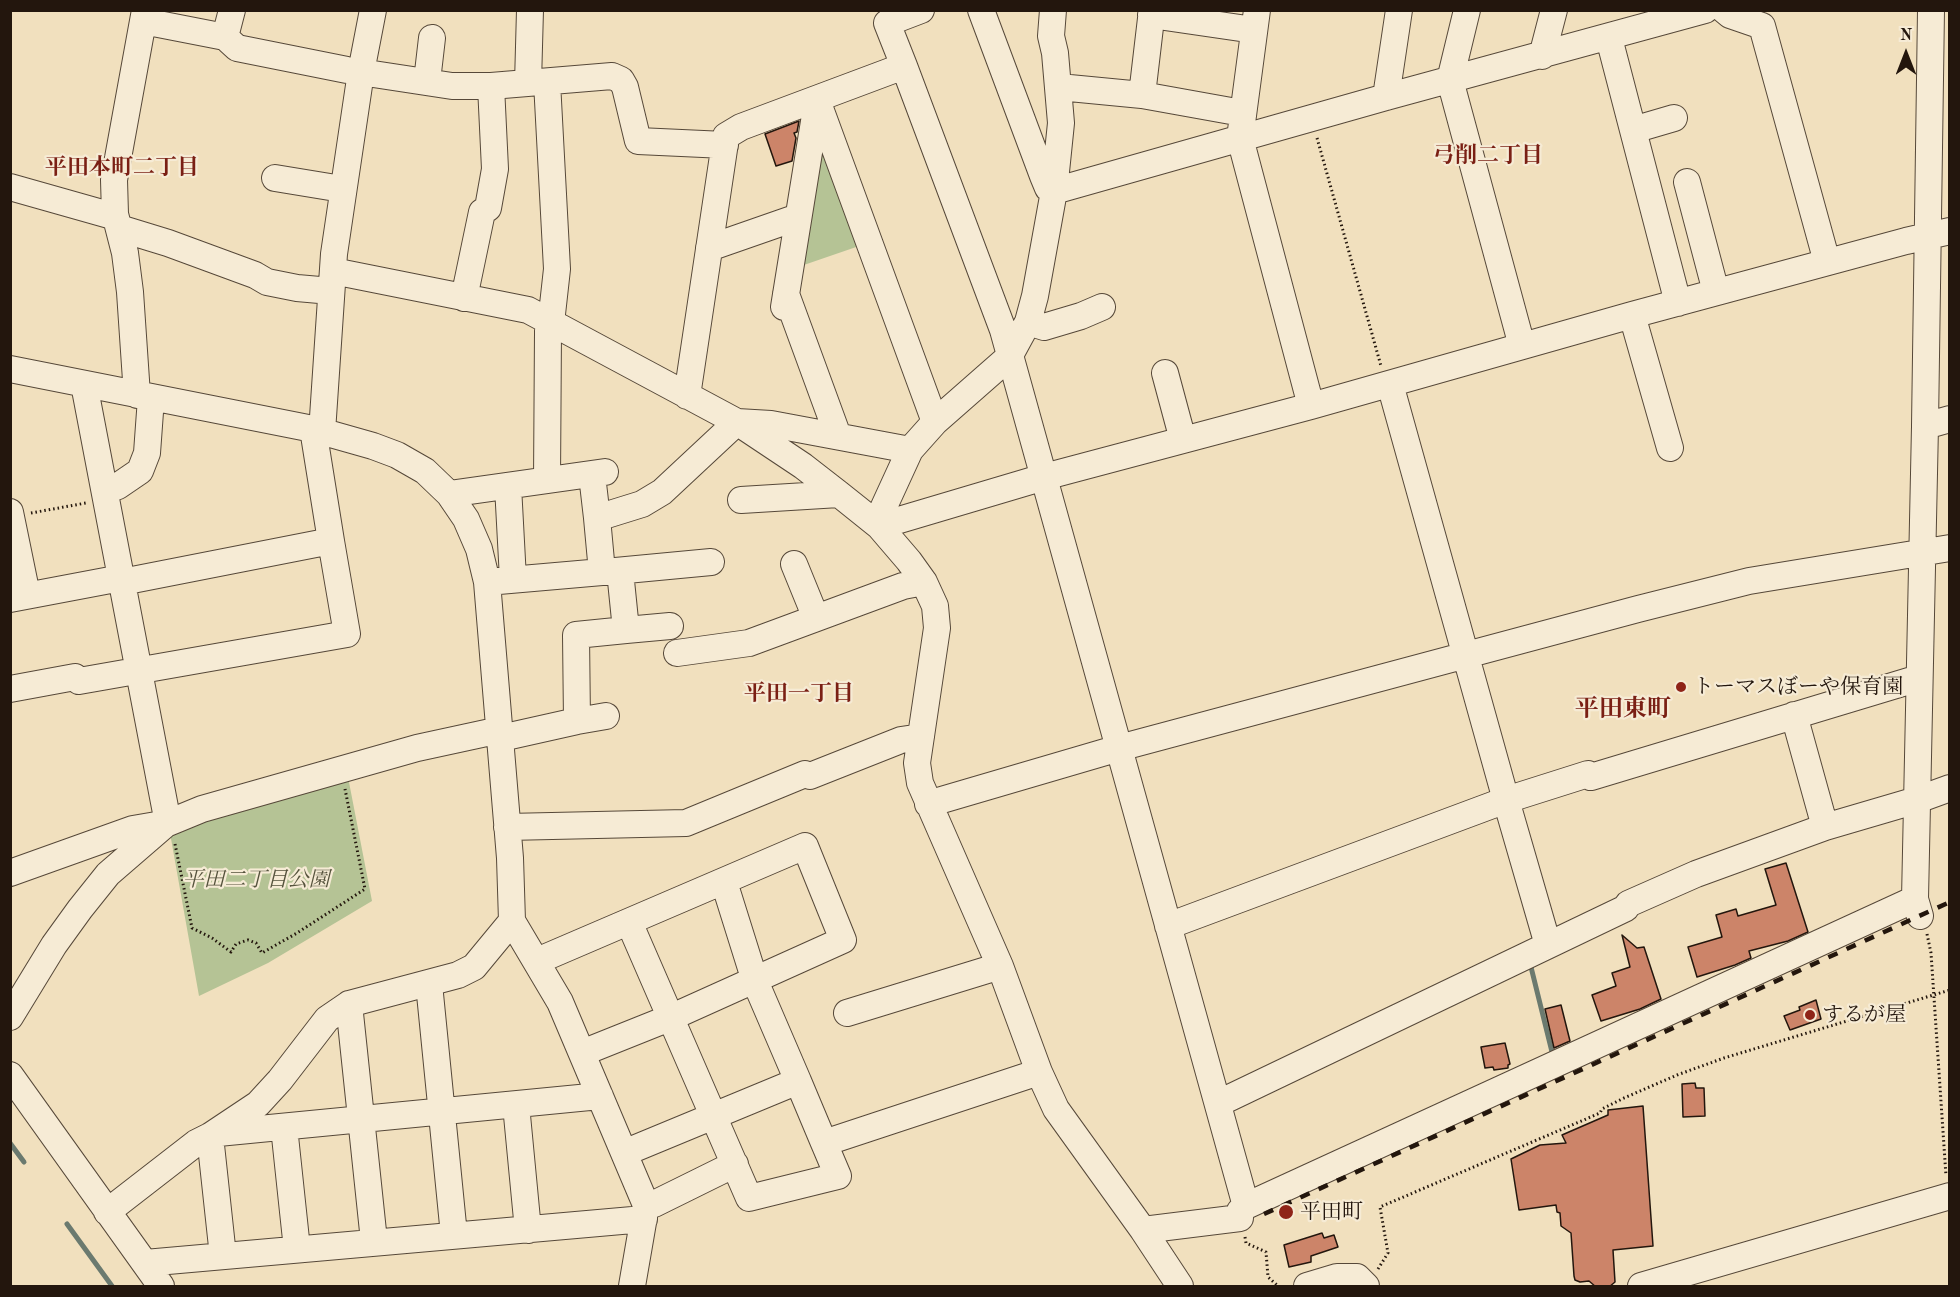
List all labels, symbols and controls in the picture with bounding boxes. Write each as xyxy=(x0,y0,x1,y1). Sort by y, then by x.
north arrow xyxy=(1876,24,1936,84)
text: N xyxy=(1900,28,1912,44)
district label: 弓削二丁目 xyxy=(1433,143,1543,169)
district label: 平田本町二丁目 xyxy=(45,155,199,181)
place label: トーマスぼーや保育園 xyxy=(1693,674,1903,700)
marker: トーマスぼーや保育園 xyxy=(1674,680,1688,694)
district label: 平田一丁目 xyxy=(744,681,854,707)
district label: 平田東町 xyxy=(1575,696,1671,724)
park label: 平田二丁目公園 xyxy=(183,867,329,893)
place label: するが屋 xyxy=(1822,1002,1906,1028)
marker: するが屋 xyxy=(1803,1008,1817,1022)
place label: 平田町 xyxy=(1300,1199,1363,1225)
marker: 平田町 xyxy=(1277,1203,1295,1221)

